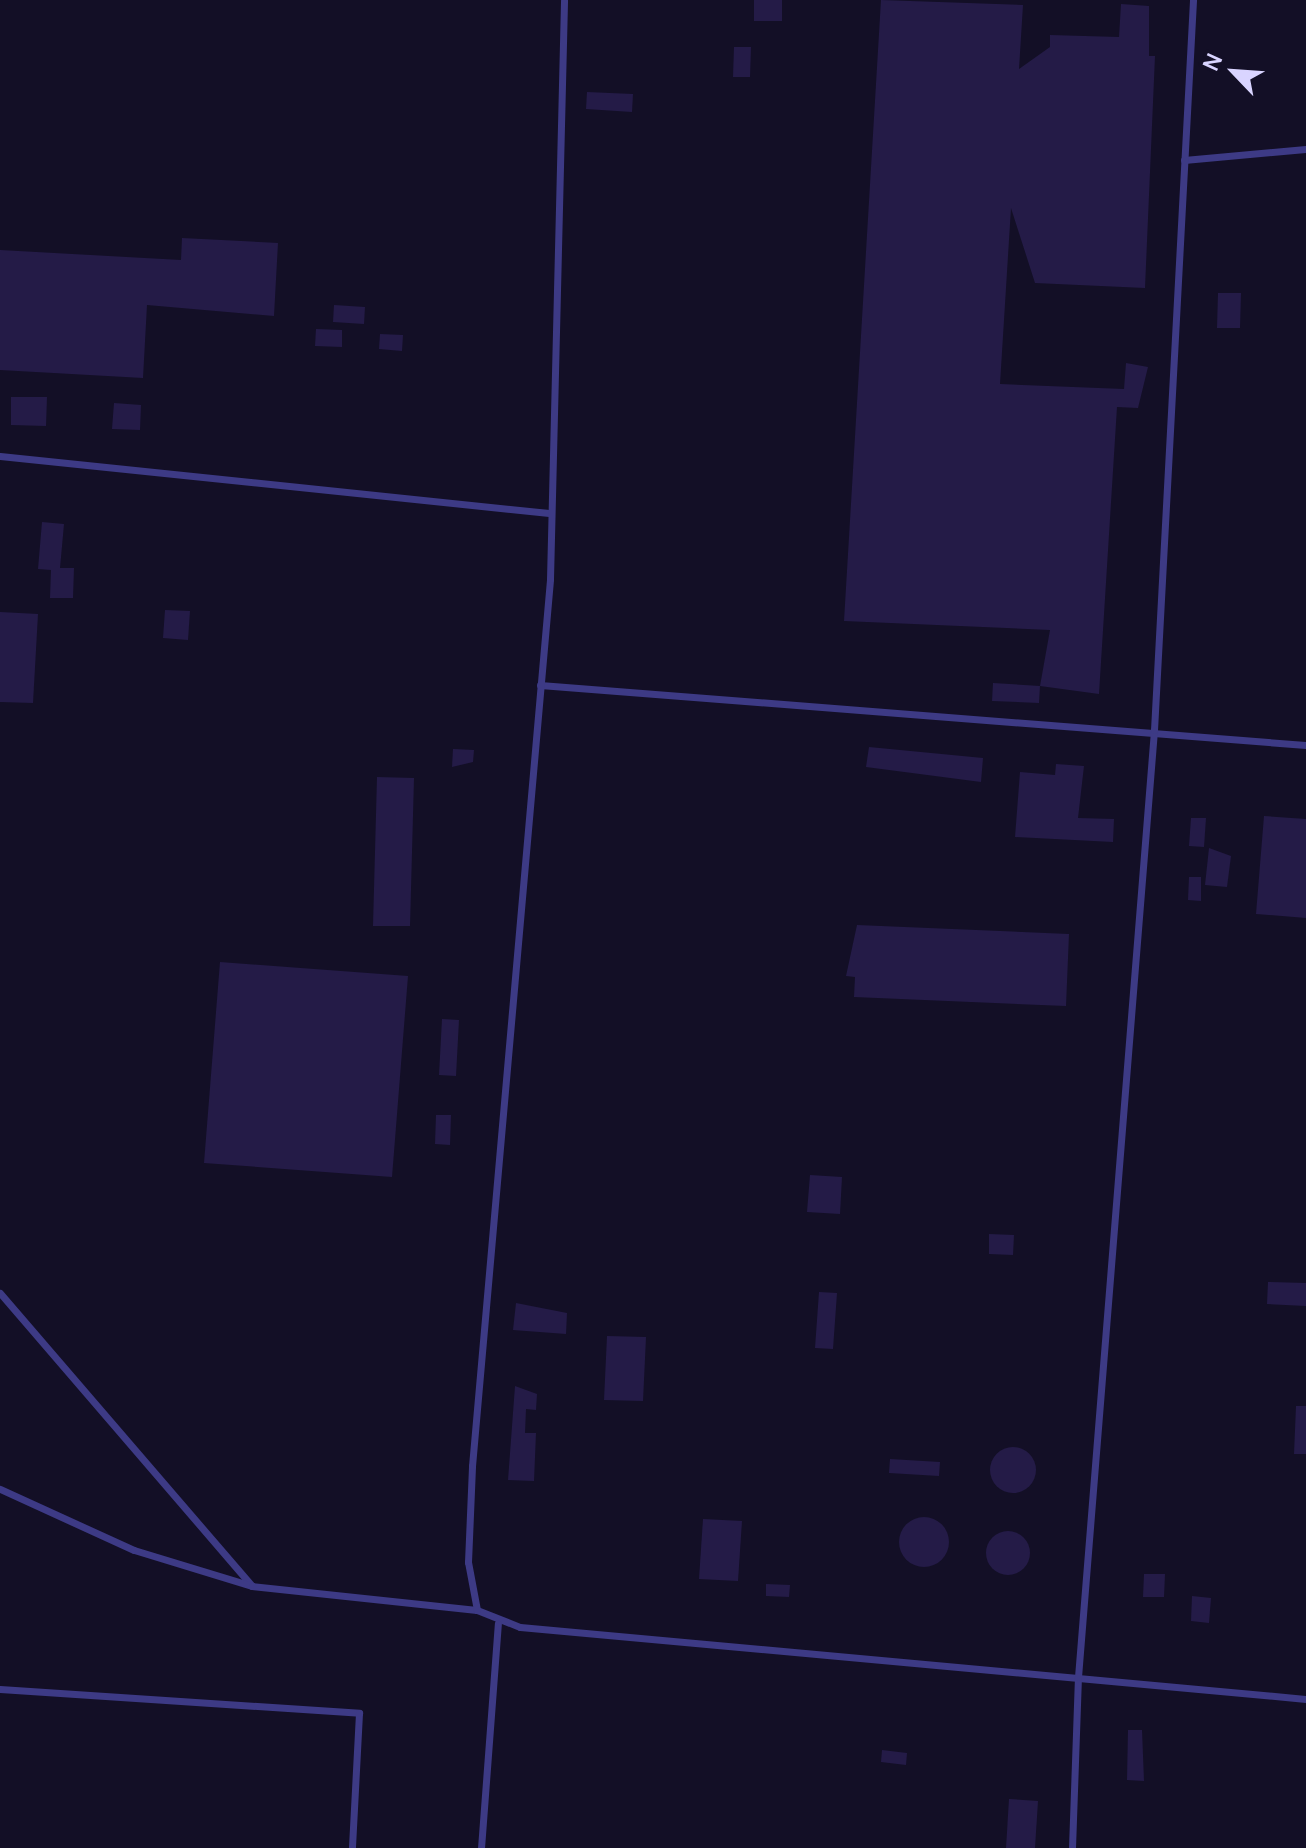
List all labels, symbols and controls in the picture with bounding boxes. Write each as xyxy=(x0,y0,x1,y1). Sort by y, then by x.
north arrow xyxy=(1194,32,1274,112)
text: N xyxy=(1195,48,1229,75)

